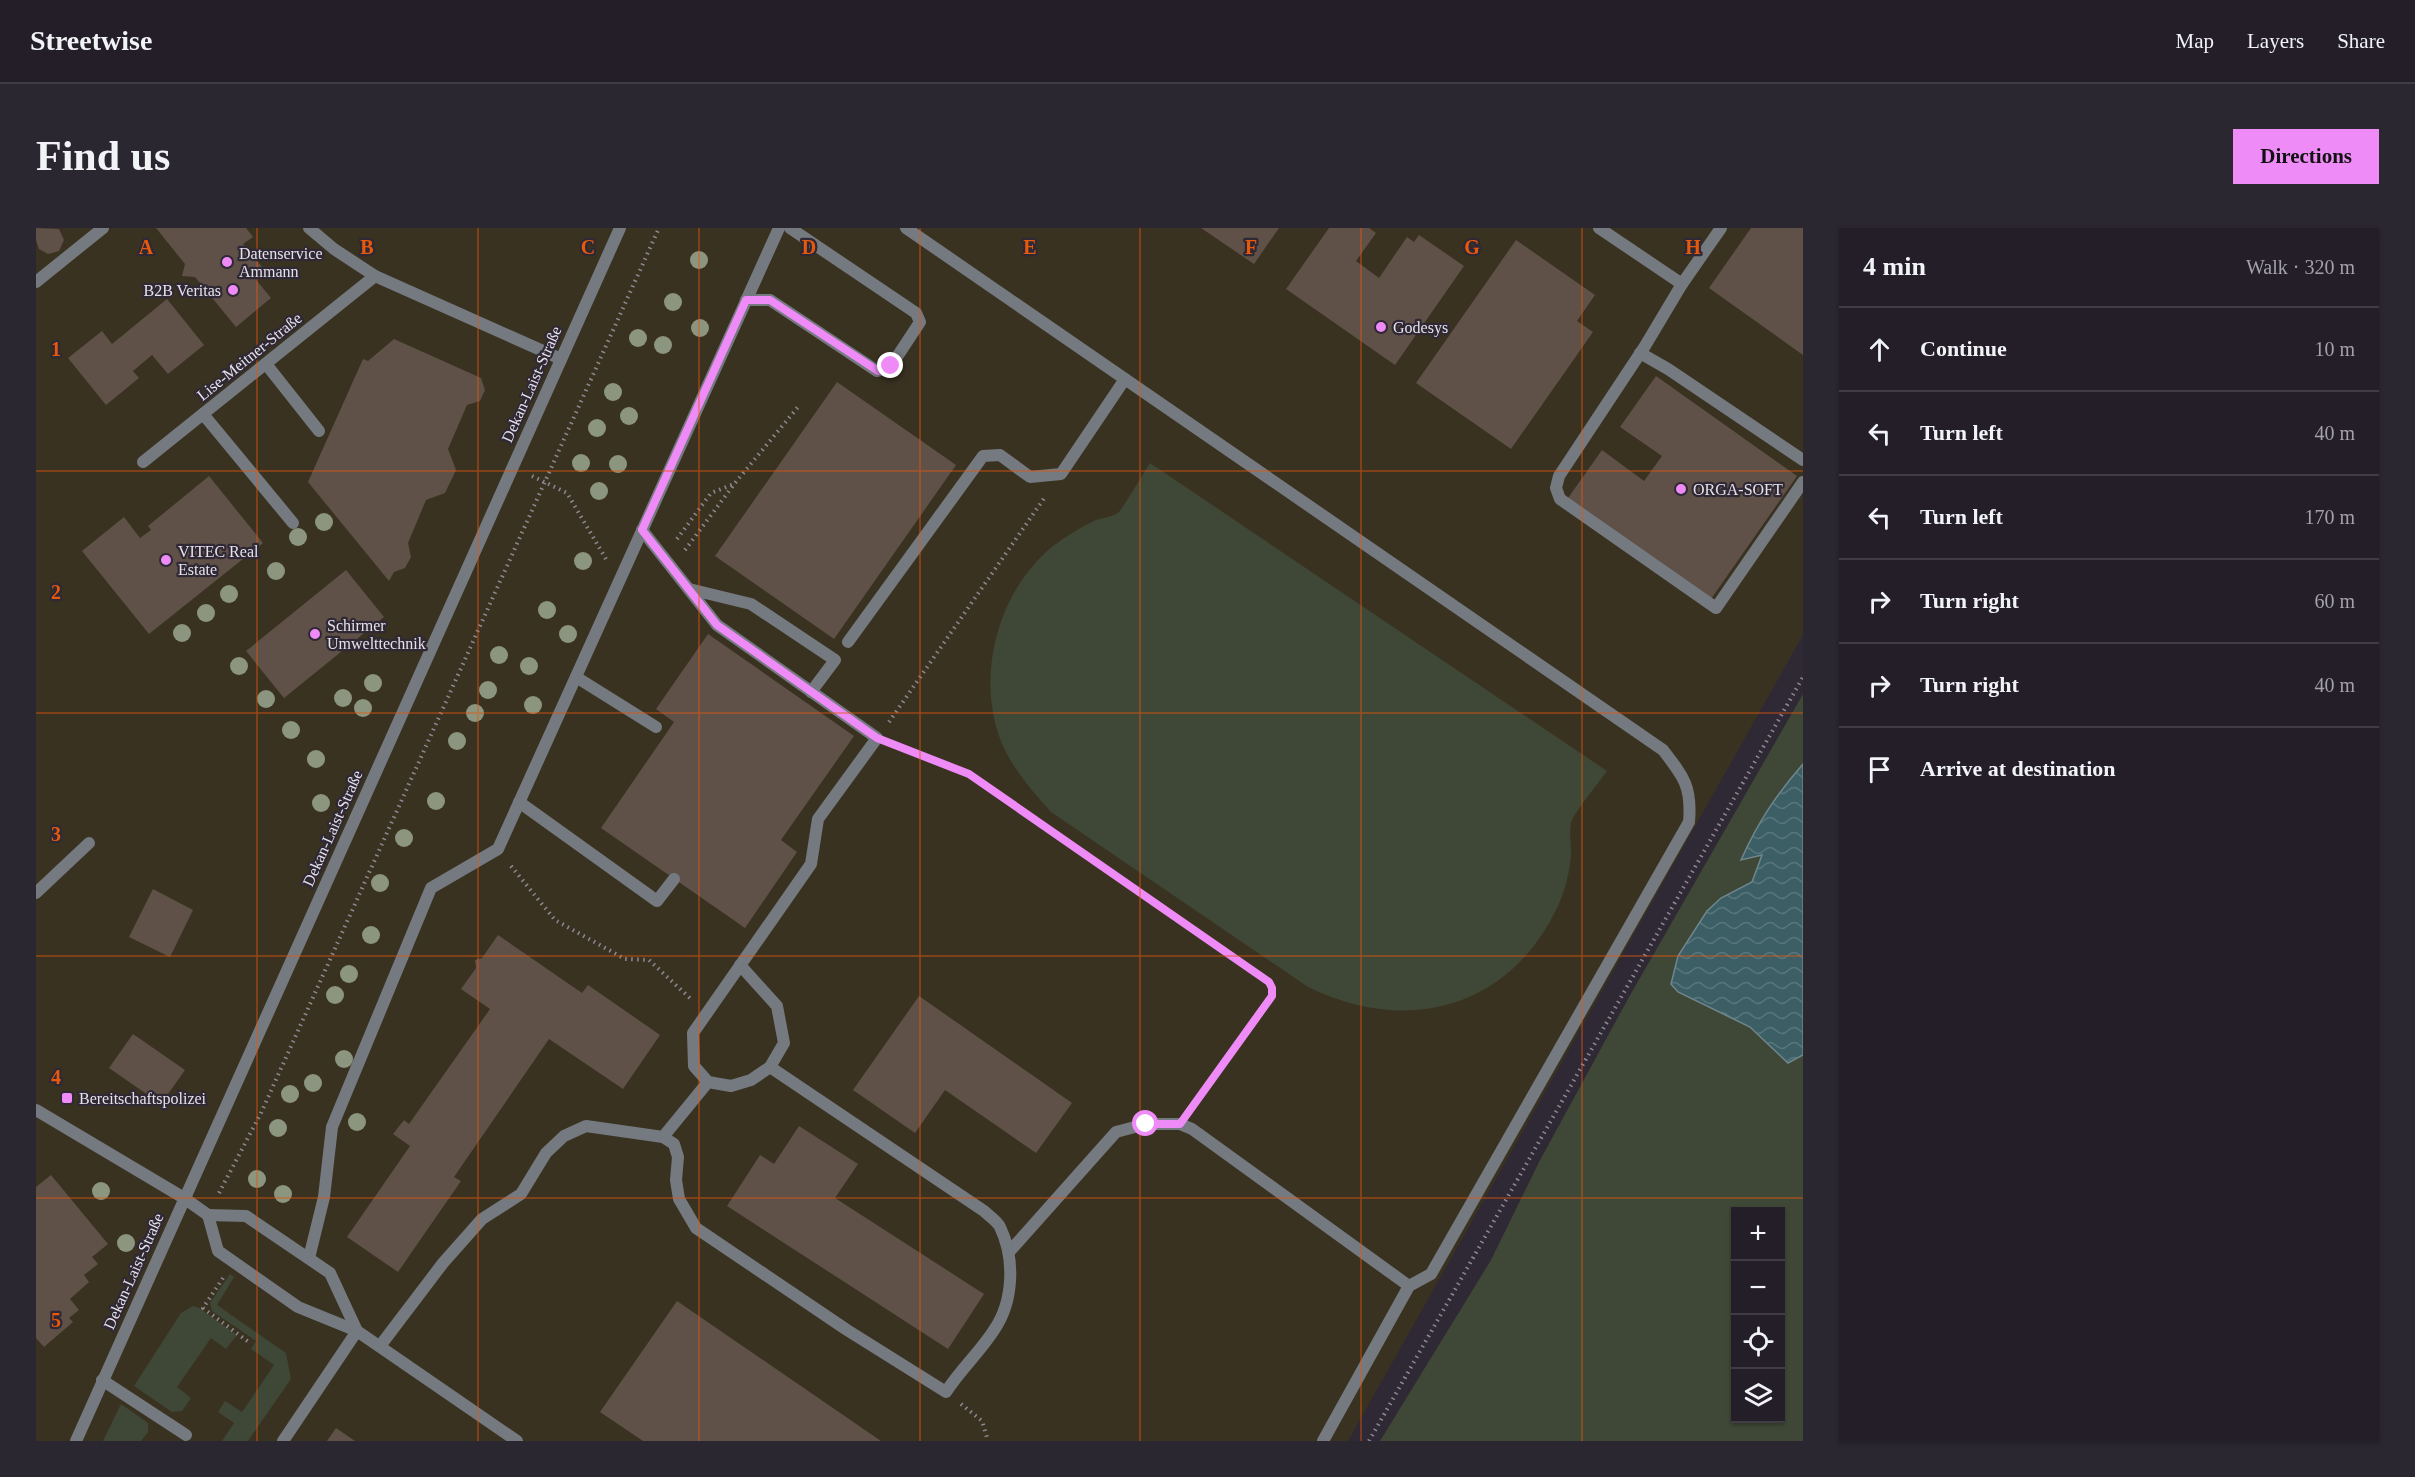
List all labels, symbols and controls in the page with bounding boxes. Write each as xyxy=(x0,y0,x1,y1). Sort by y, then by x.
text: Streetwise xyxy=(30,25,152,56)
text: Map xyxy=(2176,29,2214,53)
text: Layers xyxy=(2247,29,2304,53)
text: Share xyxy=(2337,29,2385,53)
button: Directions xyxy=(2233,129,2379,184)
text: Find us xyxy=(36,133,170,179)
text: A xyxy=(139,236,154,258)
text: B xyxy=(360,236,374,258)
text: C xyxy=(581,236,595,258)
text: D xyxy=(802,236,816,258)
text: E xyxy=(1023,236,1037,258)
text: F xyxy=(1245,236,1257,258)
text: G xyxy=(1464,236,1480,258)
text: H xyxy=(1685,236,1701,258)
place label: Datenservice Ammann xyxy=(239,245,323,280)
text: 4 min xyxy=(1863,252,1926,281)
marker: Datenservice Ammann xyxy=(220,255,234,269)
text: Walk · 320 m xyxy=(2246,256,2355,278)
place label: B2B Veritas xyxy=(144,282,221,299)
marker: B2B Veritas xyxy=(226,283,240,297)
street label: Lise-Meitner-Straße xyxy=(194,309,305,404)
place label: Godesys xyxy=(1393,319,1448,337)
marker: Godesys xyxy=(1374,320,1388,334)
street label: Dekan-Laist-Straße xyxy=(498,324,565,445)
icon: ahead xyxy=(1863,333,1896,366)
text: Continue xyxy=(1920,336,2007,361)
text: 1 xyxy=(51,338,61,360)
text: 10 m xyxy=(2314,338,2355,360)
route end xyxy=(877,352,903,378)
icon: left xyxy=(1863,417,1896,450)
text: Turn left xyxy=(1920,420,2003,445)
text: 40 m xyxy=(2314,422,2355,444)
place label: ORGA-SOFT xyxy=(1693,481,1783,498)
marker: ORGA-SOFT xyxy=(1674,482,1688,496)
icon: left xyxy=(1863,501,1896,534)
text: Turn left xyxy=(1920,504,2003,529)
text: 170 m xyxy=(2304,506,2355,528)
place label: VITEC Real Estate xyxy=(178,543,259,578)
marker: VITEC Real Estate xyxy=(159,553,173,567)
text: 2 xyxy=(51,581,61,603)
icon: right xyxy=(1863,585,1896,618)
text: Turn right xyxy=(1920,588,2019,613)
text: 60 m xyxy=(2314,590,2355,612)
place label: Schirmer Umwelttechnik xyxy=(327,617,426,652)
marker: Schirmer Umwelttechnik xyxy=(308,627,322,641)
icon: right xyxy=(1863,669,1896,702)
text: Turn right xyxy=(1920,672,2019,697)
text: 40 m xyxy=(2314,674,2355,696)
icon: arrive xyxy=(1863,753,1896,786)
text: Arrive at destination xyxy=(1920,756,2116,781)
street label: Dekan-Laist-Straße xyxy=(299,768,366,889)
text: 3 xyxy=(51,823,61,845)
text: 4 xyxy=(51,1066,61,1088)
place label: Bereitschaftspolizei xyxy=(79,1090,207,1108)
marker: Bereitschaftspolizei xyxy=(60,1091,74,1105)
route start xyxy=(1132,1110,1158,1136)
map controls xyxy=(1731,1207,1785,1423)
button: + xyxy=(1731,1207,1785,1261)
street label: Dekan-Laist-Straße xyxy=(100,1211,167,1332)
button: − xyxy=(1731,1261,1785,1315)
text: 5 xyxy=(51,1309,61,1331)
button: locate xyxy=(1731,1315,1785,1369)
button: layers xyxy=(1731,1369,1785,1423)

